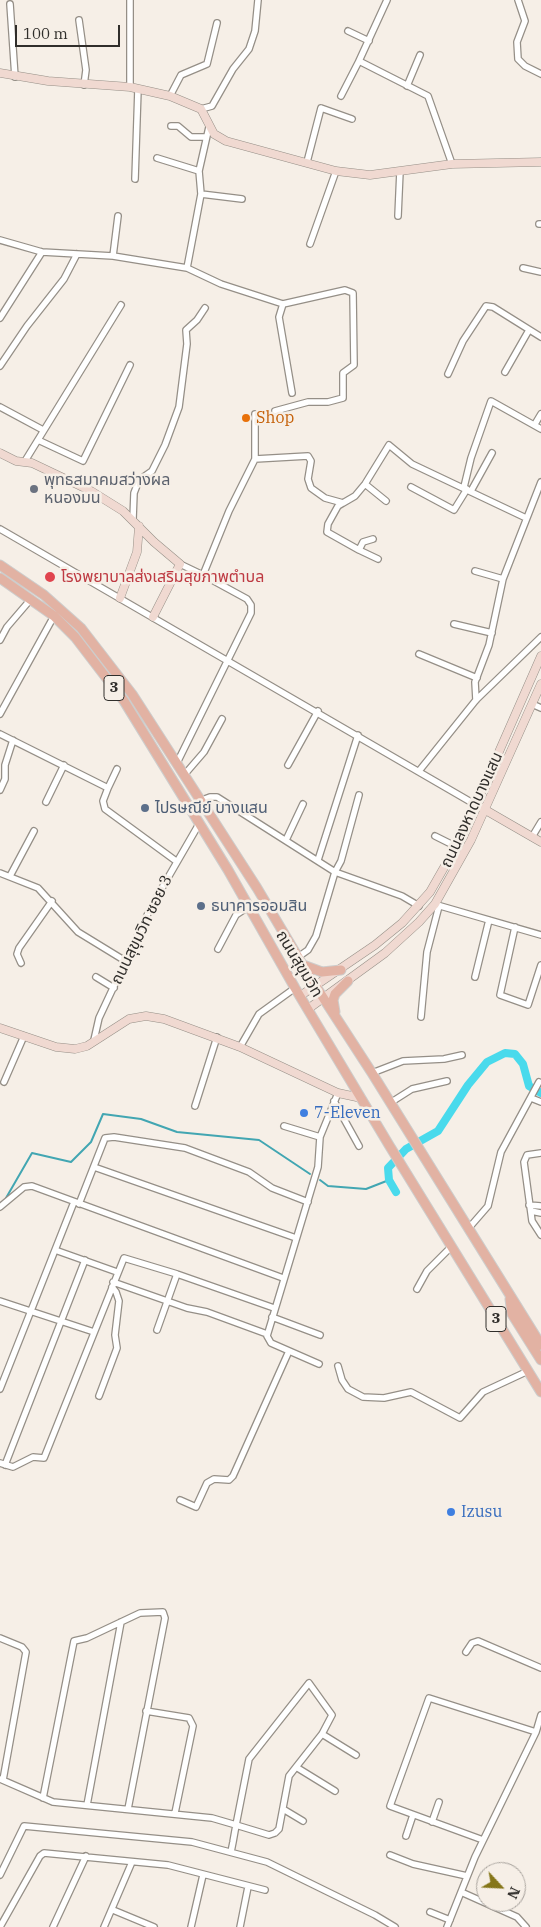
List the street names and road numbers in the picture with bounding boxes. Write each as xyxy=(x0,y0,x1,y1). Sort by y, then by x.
road number: 3 xyxy=(104,676,124,700)
street label: ถนนลงหาดบางแสน xyxy=(437,749,507,871)
street label: ถนนสุขุมวิท ซอย 3 xyxy=(107,872,177,988)
street label: ถนนสุขุมวิท xyxy=(272,927,326,1001)
road number: 3 xyxy=(486,1306,506,1332)

